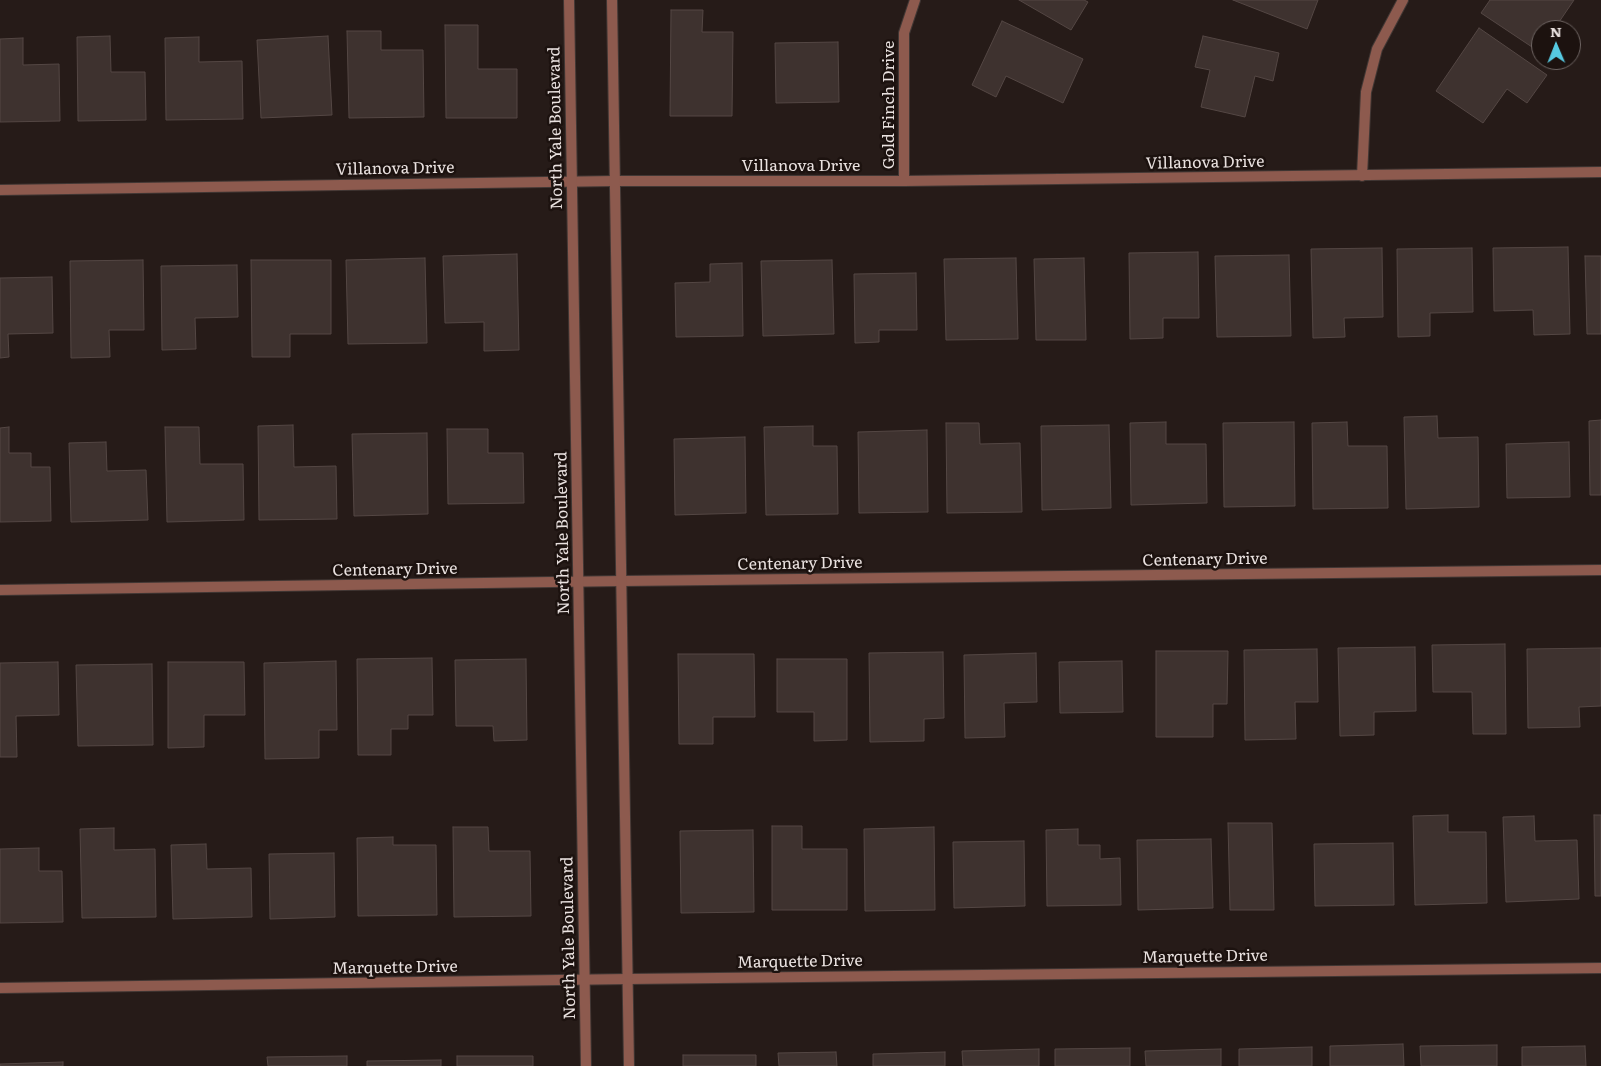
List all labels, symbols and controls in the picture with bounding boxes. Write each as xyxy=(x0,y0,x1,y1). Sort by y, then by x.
north arrow xyxy=(1531,20,1581,70)
text: N xyxy=(1550,21,1562,41)
street label: Gold Finch Drive xyxy=(879,41,899,169)
street label: North Yale Boulevard xyxy=(545,46,567,210)
street label: Villanova Drive xyxy=(1145,152,1265,174)
street label: Villanova Drive xyxy=(742,156,860,176)
street label: Villanova Drive xyxy=(335,158,455,180)
street label: North Yale Boulevard xyxy=(552,451,574,615)
street label: Centenary Drive xyxy=(1142,549,1268,571)
street label: Centenary Drive xyxy=(737,553,863,575)
street label: Centenary Drive xyxy=(332,559,458,581)
street label: North Yale Boulevard xyxy=(558,856,580,1020)
street label: Marquette Drive xyxy=(1142,946,1268,968)
street label: Marquette Drive xyxy=(737,951,863,973)
street label: Marquette Drive xyxy=(332,957,458,979)

